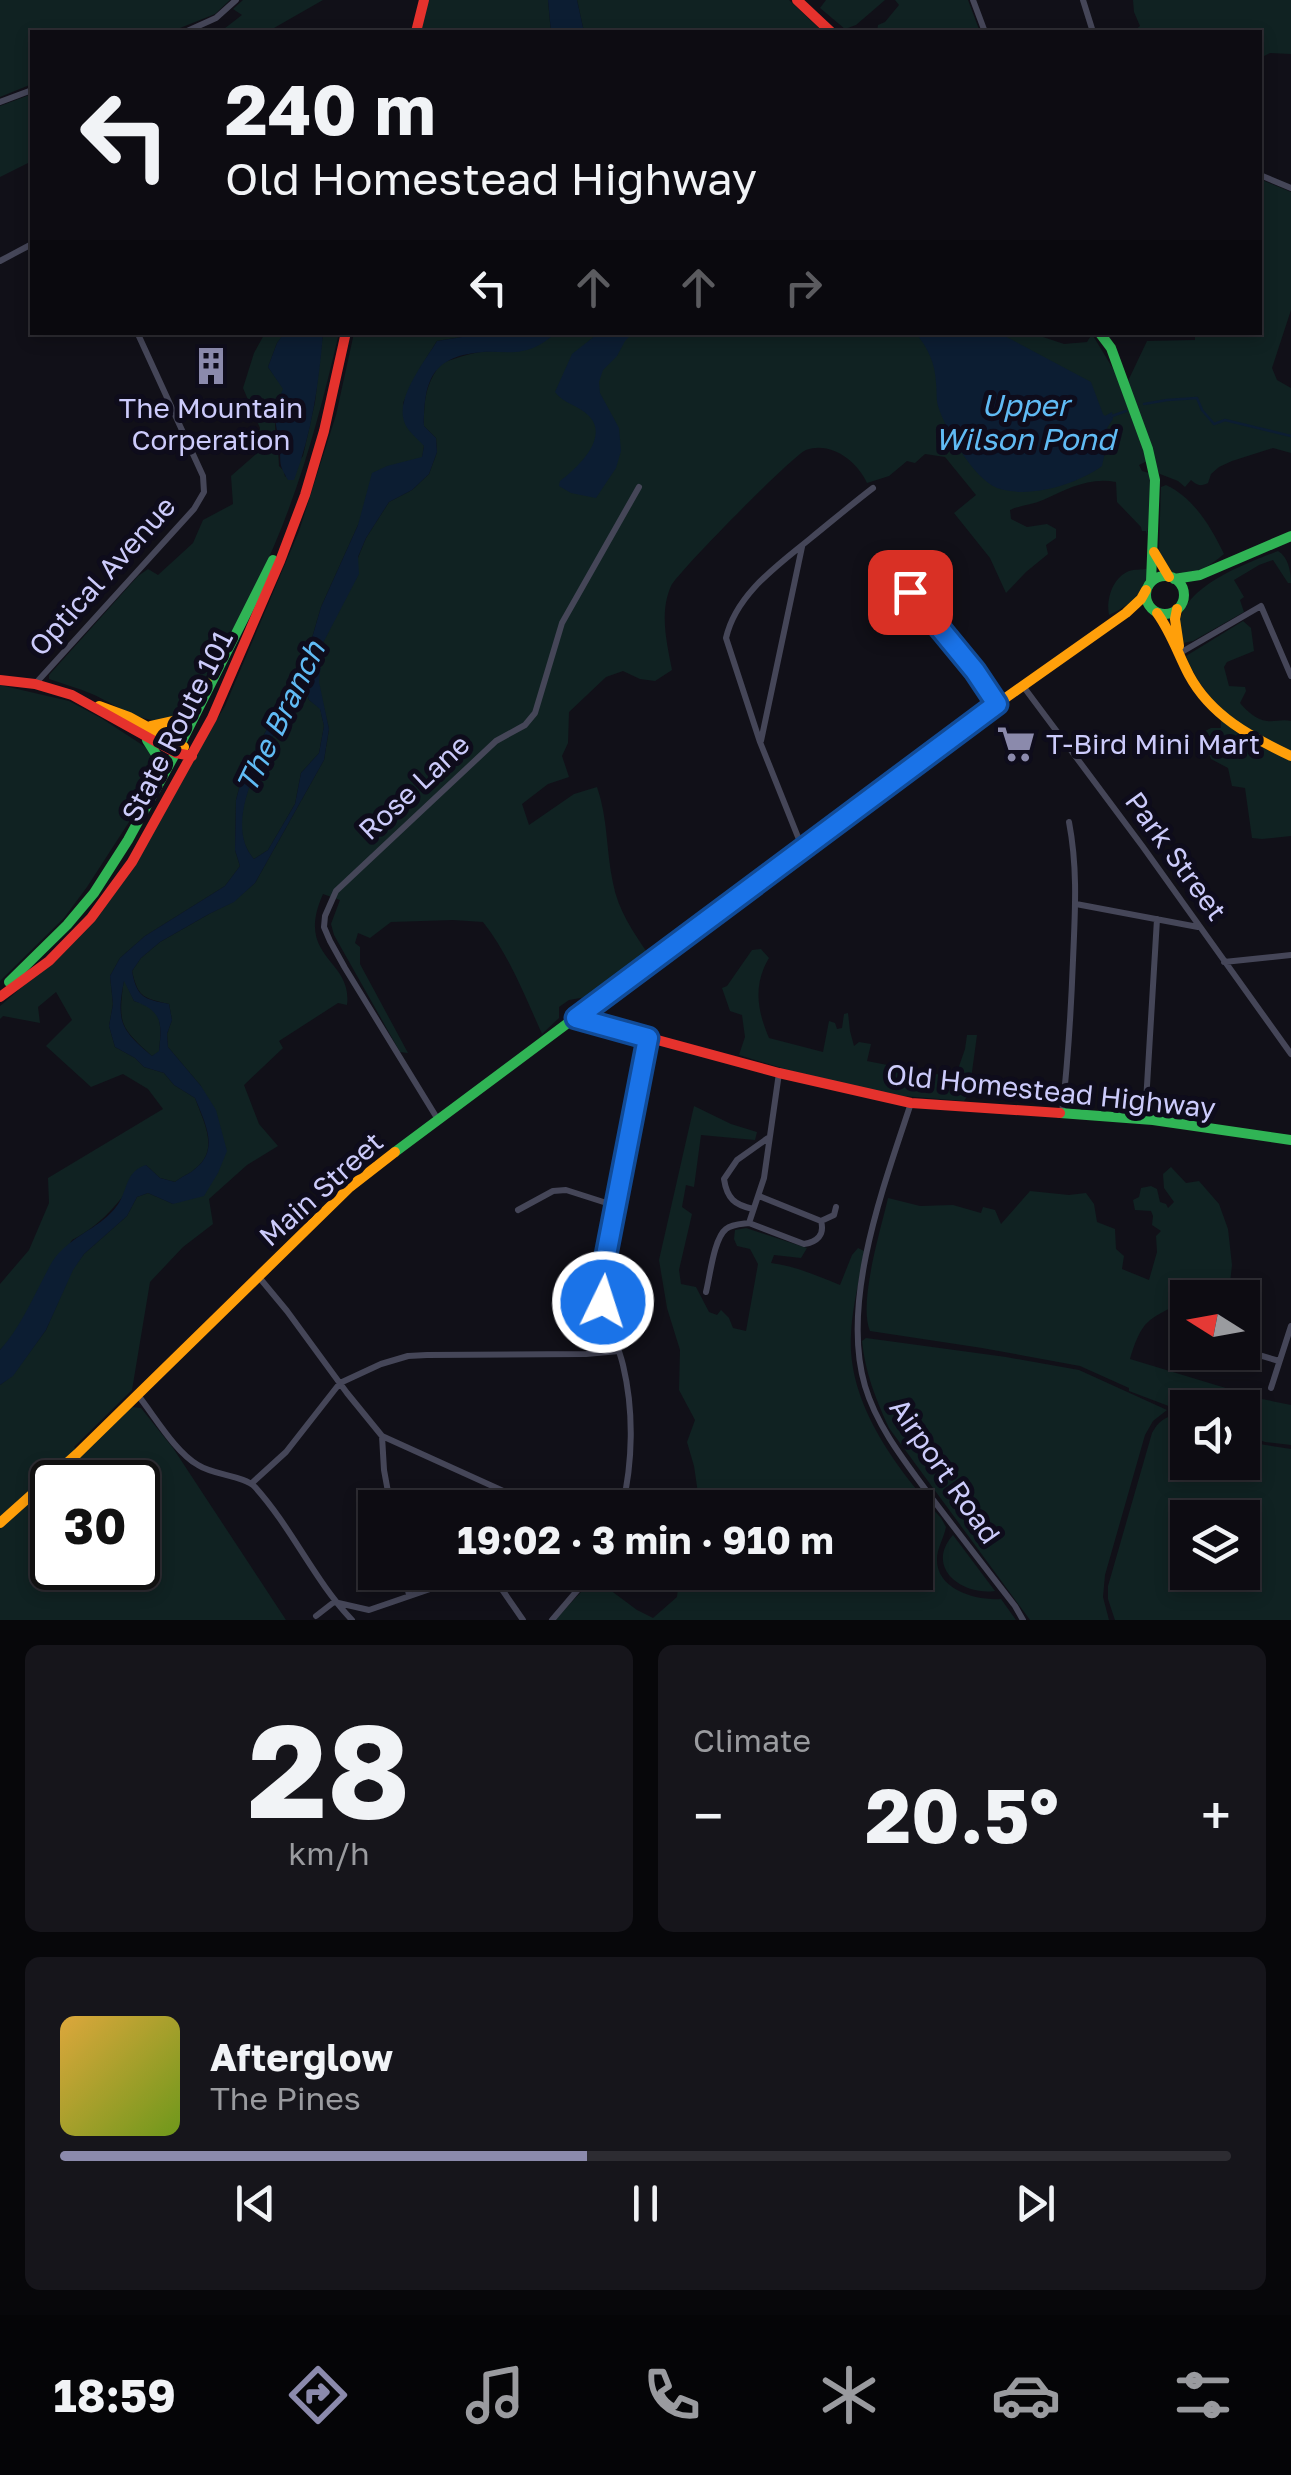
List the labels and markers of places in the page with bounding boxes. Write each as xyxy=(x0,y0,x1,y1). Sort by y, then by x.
building icon: The Mountain Corperation xyxy=(190,345,232,387)
place label: The Mountain Corperation xyxy=(119,391,303,456)
pin xyxy=(868,550,953,635)
supermarket icon: T-Bird Mini Mart xyxy=(995,723,1037,765)
place label: T-Bird Mini Mart xyxy=(1046,727,1260,760)

